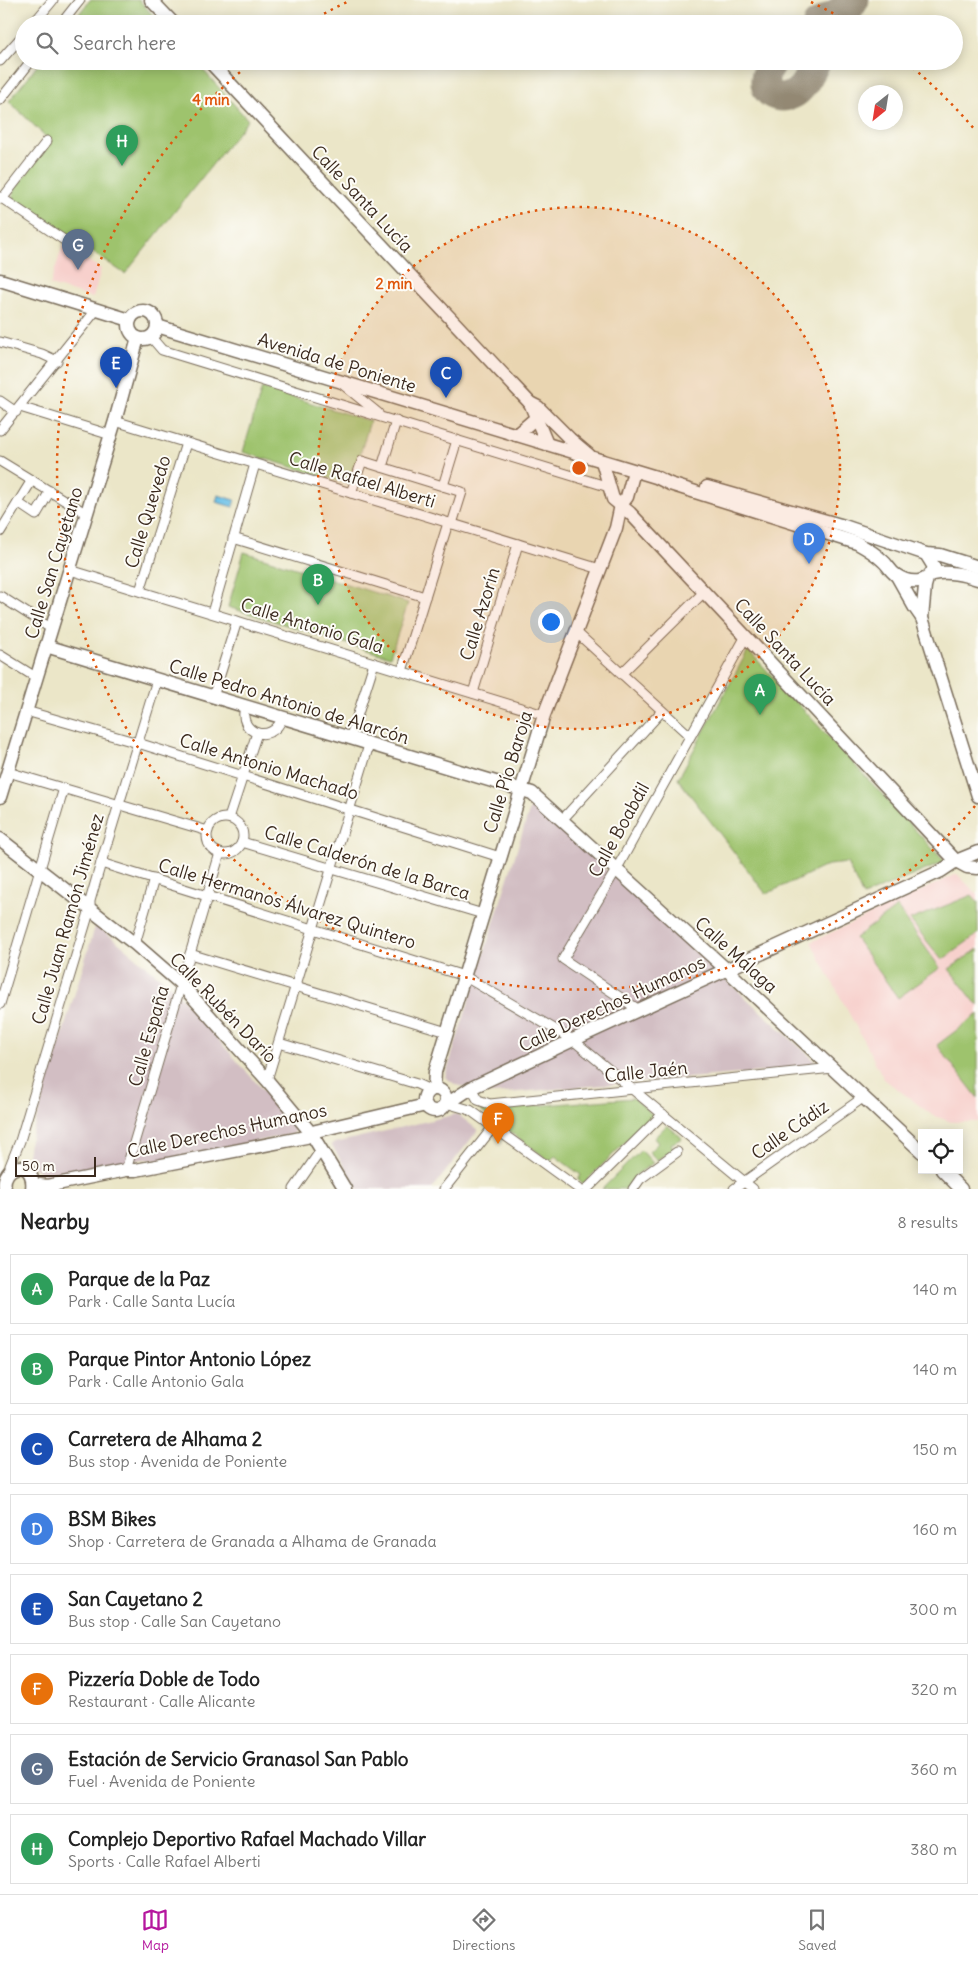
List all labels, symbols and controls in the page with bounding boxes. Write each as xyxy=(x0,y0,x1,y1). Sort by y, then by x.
search box xyxy=(15,15,963,70)
icon: search xyxy=(33,29,61,57)
text: Search here xyxy=(73,31,176,55)
north arrow xyxy=(858,85,903,130)
text: 4 min xyxy=(192,90,230,109)
pin: H xyxy=(106,125,138,166)
street label: Calle Santa Lucía xyxy=(307,140,418,257)
pin: G xyxy=(62,229,94,270)
text: 2 min xyxy=(376,274,413,293)
street label: Avenida de Poniente xyxy=(255,327,419,398)
pin: E xyxy=(100,347,132,388)
pin: C xyxy=(430,357,462,398)
street label: Calle Rafael Alberti xyxy=(286,446,438,513)
street label: Calle Quevedo xyxy=(119,453,176,571)
centre of rings xyxy=(570,459,588,477)
street label: Calle San Cayetano xyxy=(19,484,88,642)
pin: D xyxy=(793,523,825,564)
pin: B xyxy=(302,564,334,605)
street label: Calle Azorín xyxy=(454,565,505,663)
street label: Calle Antonio Gala xyxy=(238,593,386,658)
street label: Calle Santa Lucía xyxy=(730,593,841,710)
your location xyxy=(538,609,564,635)
street label: Calle Pedro Antonio de Alarcón xyxy=(166,654,412,749)
pin: A xyxy=(744,674,776,715)
street label: Calle Pío Baroja xyxy=(478,708,537,836)
street label: Calle Antonio Machado xyxy=(177,728,361,805)
street label: Calle Boabdil xyxy=(583,778,654,881)
street label: Calle Juan Ramón Jiménez xyxy=(26,810,109,1027)
street label: Calle Calderón de la Barca xyxy=(262,820,473,905)
street label: Calle Hermanos Álvarez Quintero xyxy=(156,853,419,954)
street label: Calle Málaga xyxy=(690,912,782,998)
street label: Calle Rubén Darío xyxy=(165,948,282,1068)
street label: Calle Derechos Humanos xyxy=(515,950,709,1057)
street label: Calle España xyxy=(123,983,174,1089)
street label: Calle Jaén xyxy=(603,1056,689,1087)
street label: Calle Cádiz xyxy=(747,1094,833,1165)
street label: Calle Derechos Humanos xyxy=(125,1098,329,1163)
pin: F xyxy=(482,1103,514,1144)
map controls xyxy=(918,1129,963,1174)
button: locate xyxy=(918,1129,963,1174)
scale bar xyxy=(15,1154,96,1177)
text: 50 m xyxy=(22,1157,55,1175)
text: Nearby xyxy=(20,1208,90,1235)
text: 8 results xyxy=(897,1212,958,1232)
text: Parque de la Paz xyxy=(68,1267,210,1291)
text: A xyxy=(32,1279,42,1299)
text: 140 m xyxy=(913,1279,957,1299)
text: Park · Calle Santa Lucía xyxy=(68,1291,236,1311)
text: Parque Pintor Antonio López xyxy=(68,1347,311,1371)
text: B xyxy=(32,1359,42,1379)
text: 140 m xyxy=(913,1359,957,1379)
text: Park · Calle Antonio Gala xyxy=(68,1371,244,1391)
text: Carretera de Alhama 2 xyxy=(68,1427,262,1451)
text: C xyxy=(32,1439,42,1459)
text: 150 m xyxy=(913,1439,957,1459)
text: Bus stop · Avenida de Poniente xyxy=(68,1451,287,1471)
text: BSM Bikes xyxy=(68,1507,156,1531)
text: D xyxy=(31,1519,43,1539)
text: 160 m xyxy=(913,1519,957,1539)
text: Shop · Carretera de Granada a Alhama de Granada xyxy=(68,1531,437,1551)
text: San Cayetano 2 xyxy=(68,1587,203,1611)
text: E xyxy=(32,1599,42,1619)
text: 300 m xyxy=(909,1599,957,1619)
text: Bus stop · Calle San Cayetano xyxy=(68,1611,281,1631)
text: Pizzería Doble de Todo xyxy=(68,1667,260,1691)
text: F xyxy=(32,1679,42,1699)
text: 320 m xyxy=(911,1679,957,1699)
text: Restaurant · Calle Alicante xyxy=(68,1691,255,1711)
text: Estación de Servicio Granasol San Pablo xyxy=(68,1747,408,1771)
text: G xyxy=(31,1759,43,1779)
text: 360 m xyxy=(910,1759,957,1779)
text: Fuel · Avenida de Poniente xyxy=(68,1771,255,1791)
text: Complejo Deportivo Rafael Machado Villar xyxy=(68,1827,426,1851)
text: H xyxy=(31,1839,43,1859)
text: 380 m xyxy=(910,1839,957,1859)
text: Sports · Calle Rafael Alberti xyxy=(68,1851,261,1871)
tab: Map xyxy=(141,1906,169,1954)
tab: Directions xyxy=(452,1906,515,1954)
tab: Saved xyxy=(798,1906,837,1954)

